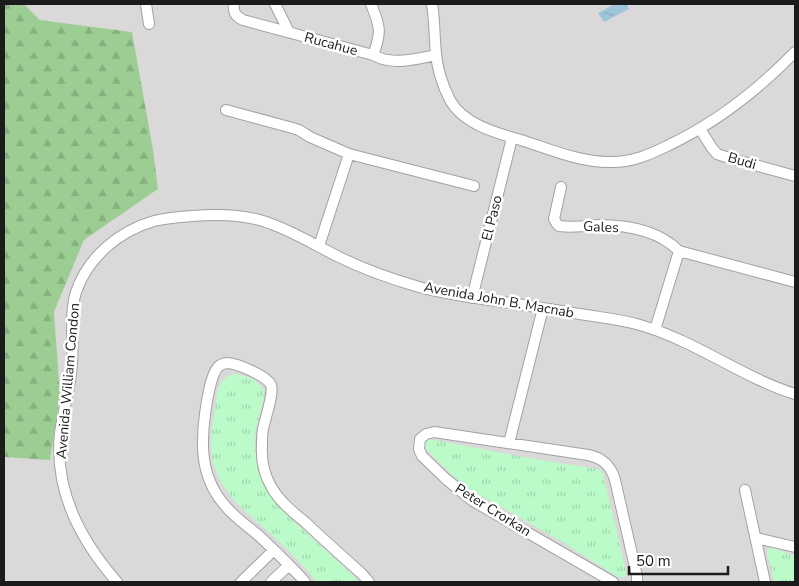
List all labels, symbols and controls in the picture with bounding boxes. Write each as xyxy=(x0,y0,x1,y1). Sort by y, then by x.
street label: Rucahue xyxy=(302,28,360,60)
street label: Budi xyxy=(726,148,758,174)
street label: El Paso xyxy=(477,193,507,243)
street label: Gales xyxy=(583,217,620,237)
street label: Avenida John B. Macnab xyxy=(422,277,576,323)
street label: Avenida William Condon xyxy=(52,302,84,460)
street label: Peter Crorkan xyxy=(451,479,535,541)
scale bar xyxy=(629,544,728,576)
text: 50 m xyxy=(636,551,671,571)

